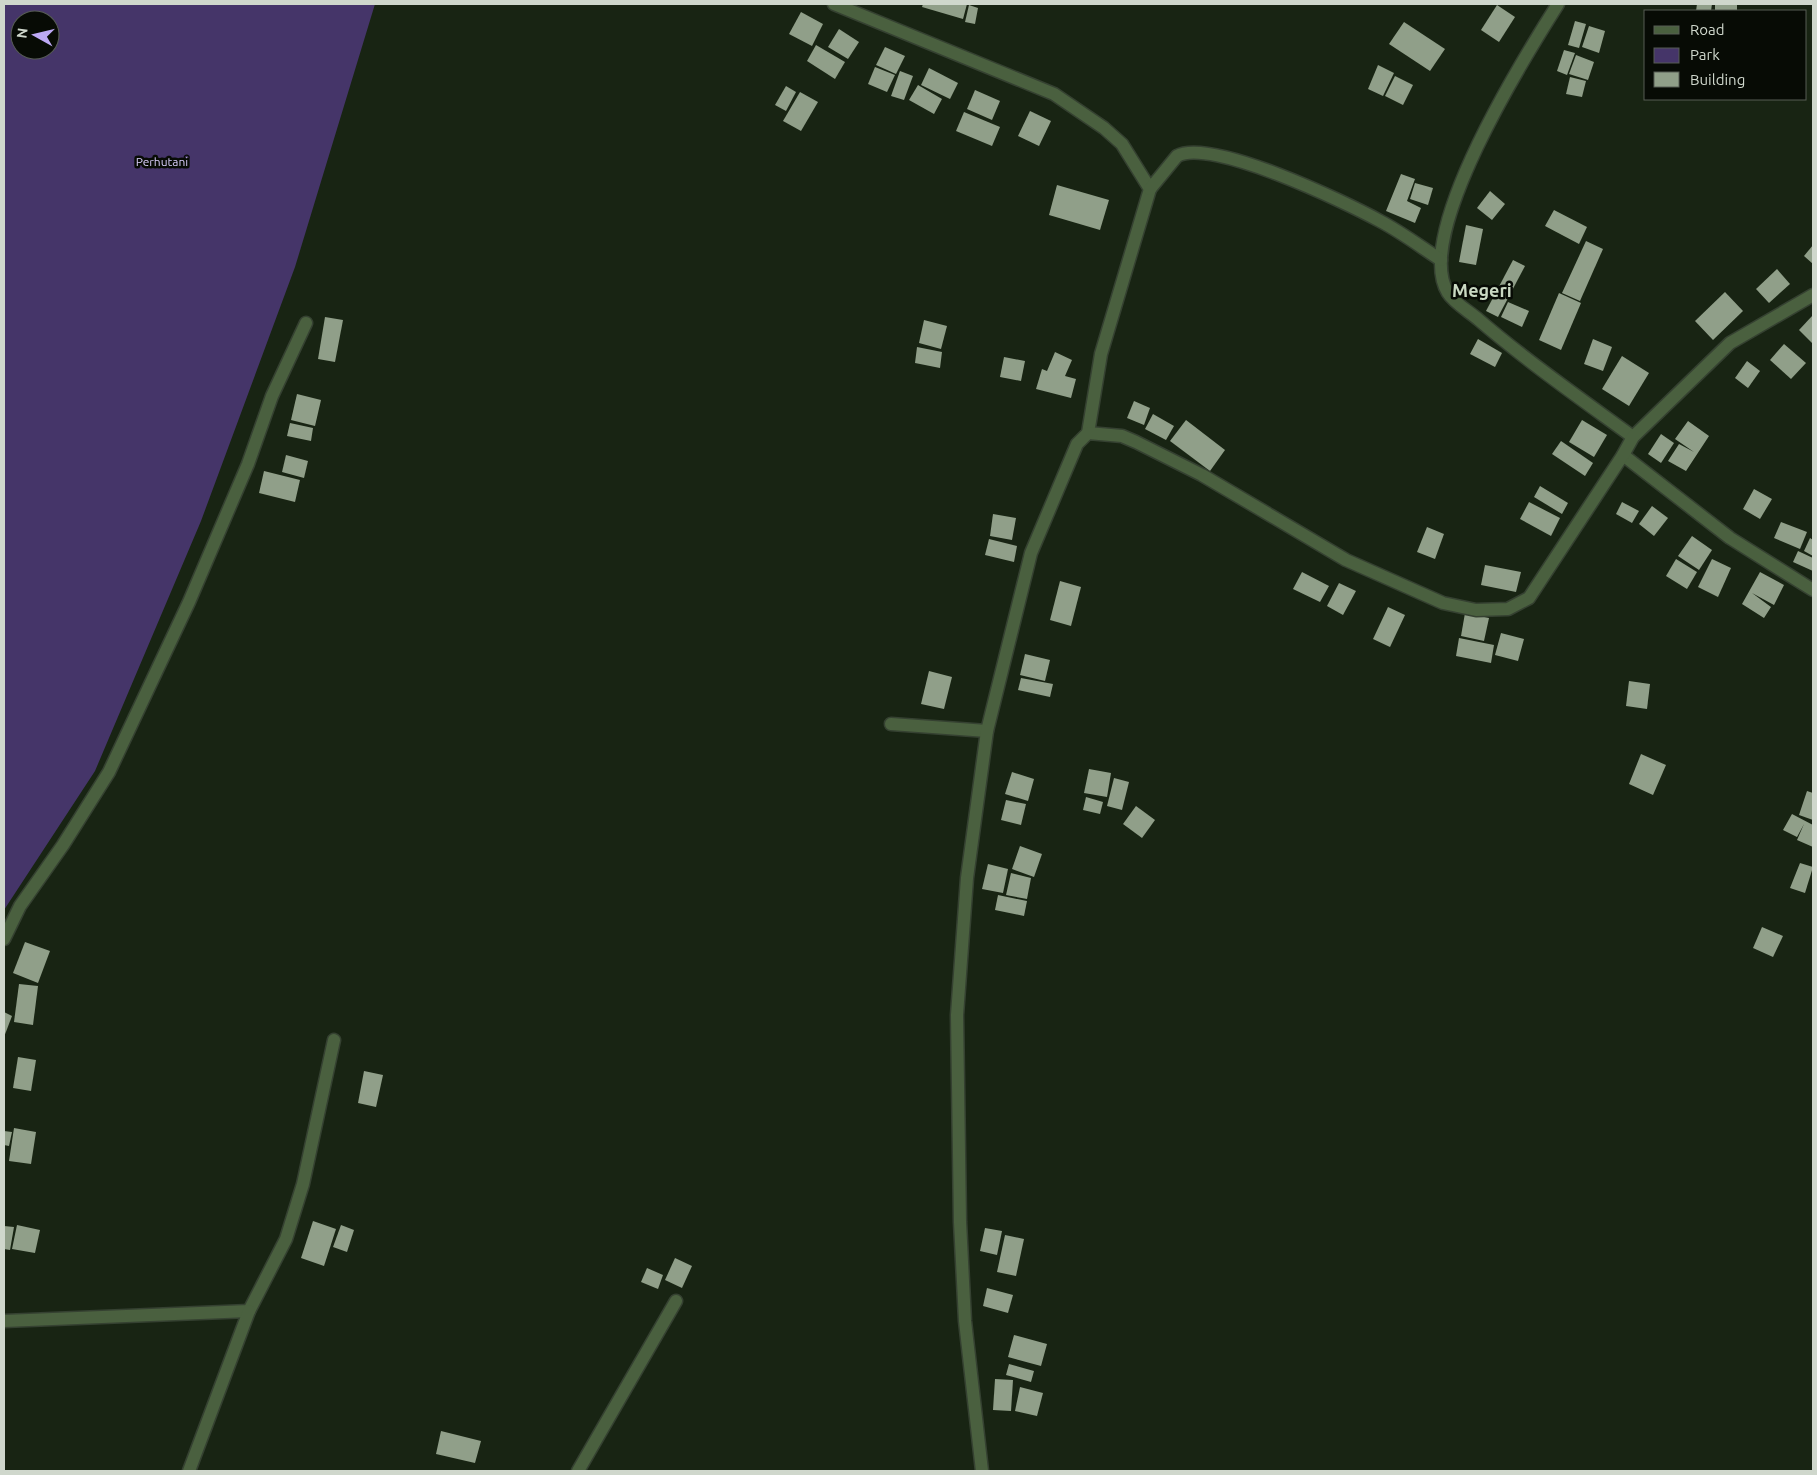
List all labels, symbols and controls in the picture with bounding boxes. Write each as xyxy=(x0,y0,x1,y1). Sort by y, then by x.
north arrow xyxy=(10,10,60,60)
legend xyxy=(1644,10,1807,100)
text: Road xyxy=(1690,21,1725,38)
text: N xyxy=(13,27,31,39)
text: Park xyxy=(1690,46,1720,63)
text: Building xyxy=(1690,71,1745,88)
park label: Perhutani xyxy=(136,155,188,168)
district label: Megeri xyxy=(1452,280,1512,300)

